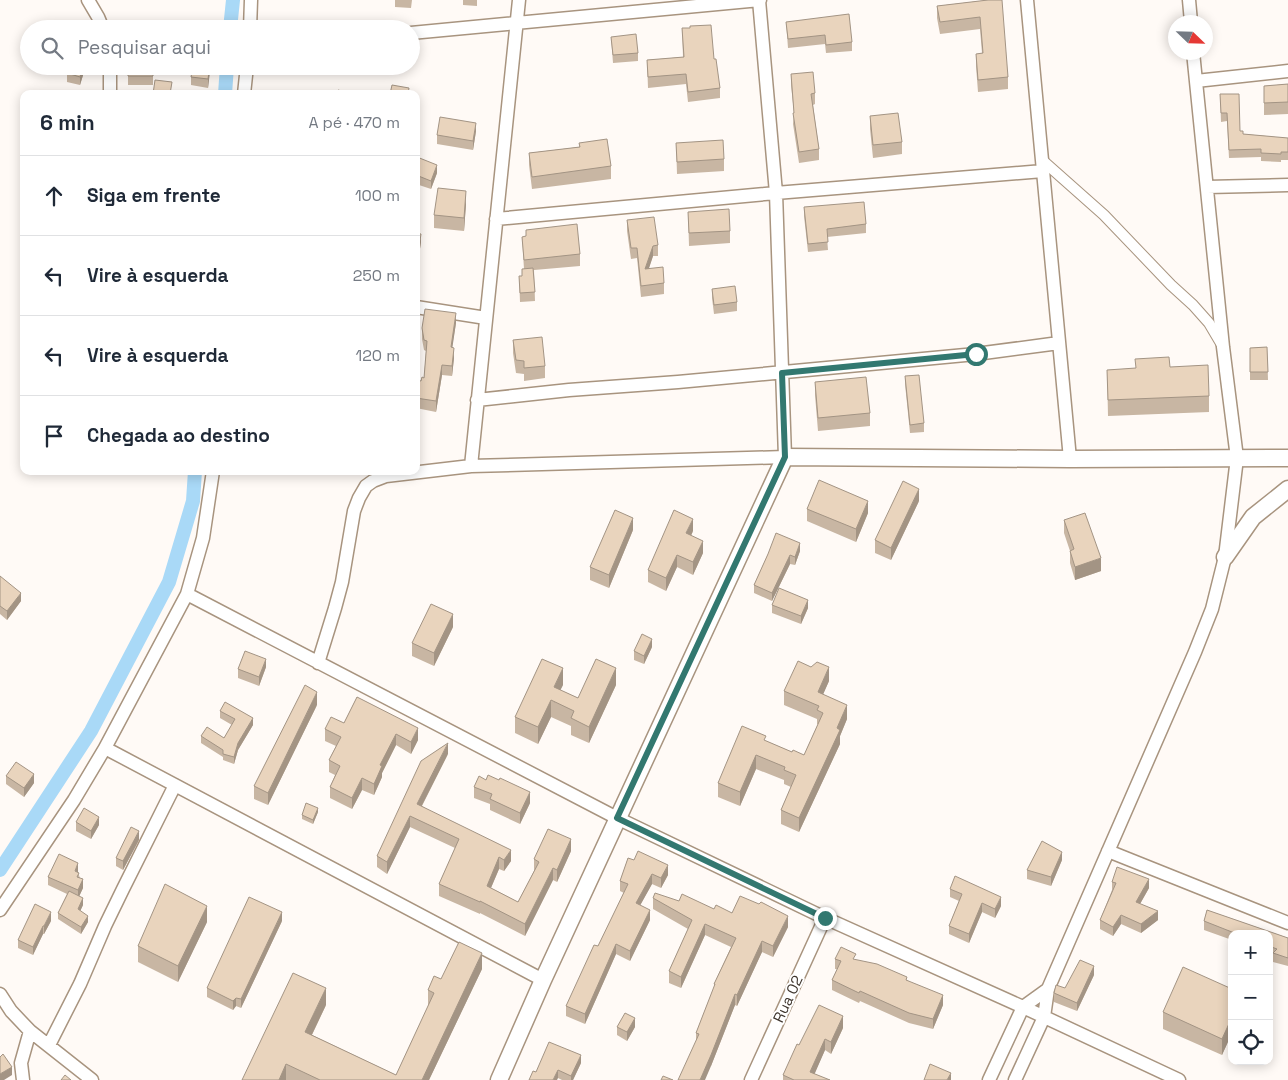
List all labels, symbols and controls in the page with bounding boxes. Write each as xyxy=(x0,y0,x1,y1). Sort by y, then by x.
north arrow xyxy=(1168,15,1213,60)
search box xyxy=(20,20,420,75)
icon: search xyxy=(38,34,66,62)
text: Pesquisar aqui xyxy=(78,35,211,60)
text: 6 min xyxy=(40,109,95,136)
text: A pé · 470 m xyxy=(309,112,400,133)
icon: ahead xyxy=(40,182,68,210)
text: Siga em frente xyxy=(87,183,221,208)
text: 100 m xyxy=(355,185,400,206)
icon: left xyxy=(40,262,68,290)
text: Vire à esquerda xyxy=(87,263,229,288)
text: 250 m xyxy=(353,265,400,286)
icon: left xyxy=(40,342,68,370)
text: Vire à esquerda xyxy=(87,343,229,368)
route start xyxy=(965,343,988,366)
text: 120 m xyxy=(356,345,400,366)
icon: arrive xyxy=(40,422,68,450)
text: Chegada ao destino xyxy=(87,423,270,448)
route end xyxy=(814,907,837,930)
map controls xyxy=(1228,930,1273,1065)
button: + xyxy=(1228,930,1273,975)
street label: Rua 02 xyxy=(768,972,807,1025)
button: − xyxy=(1228,975,1273,1020)
button: locate xyxy=(1228,1020,1273,1065)

